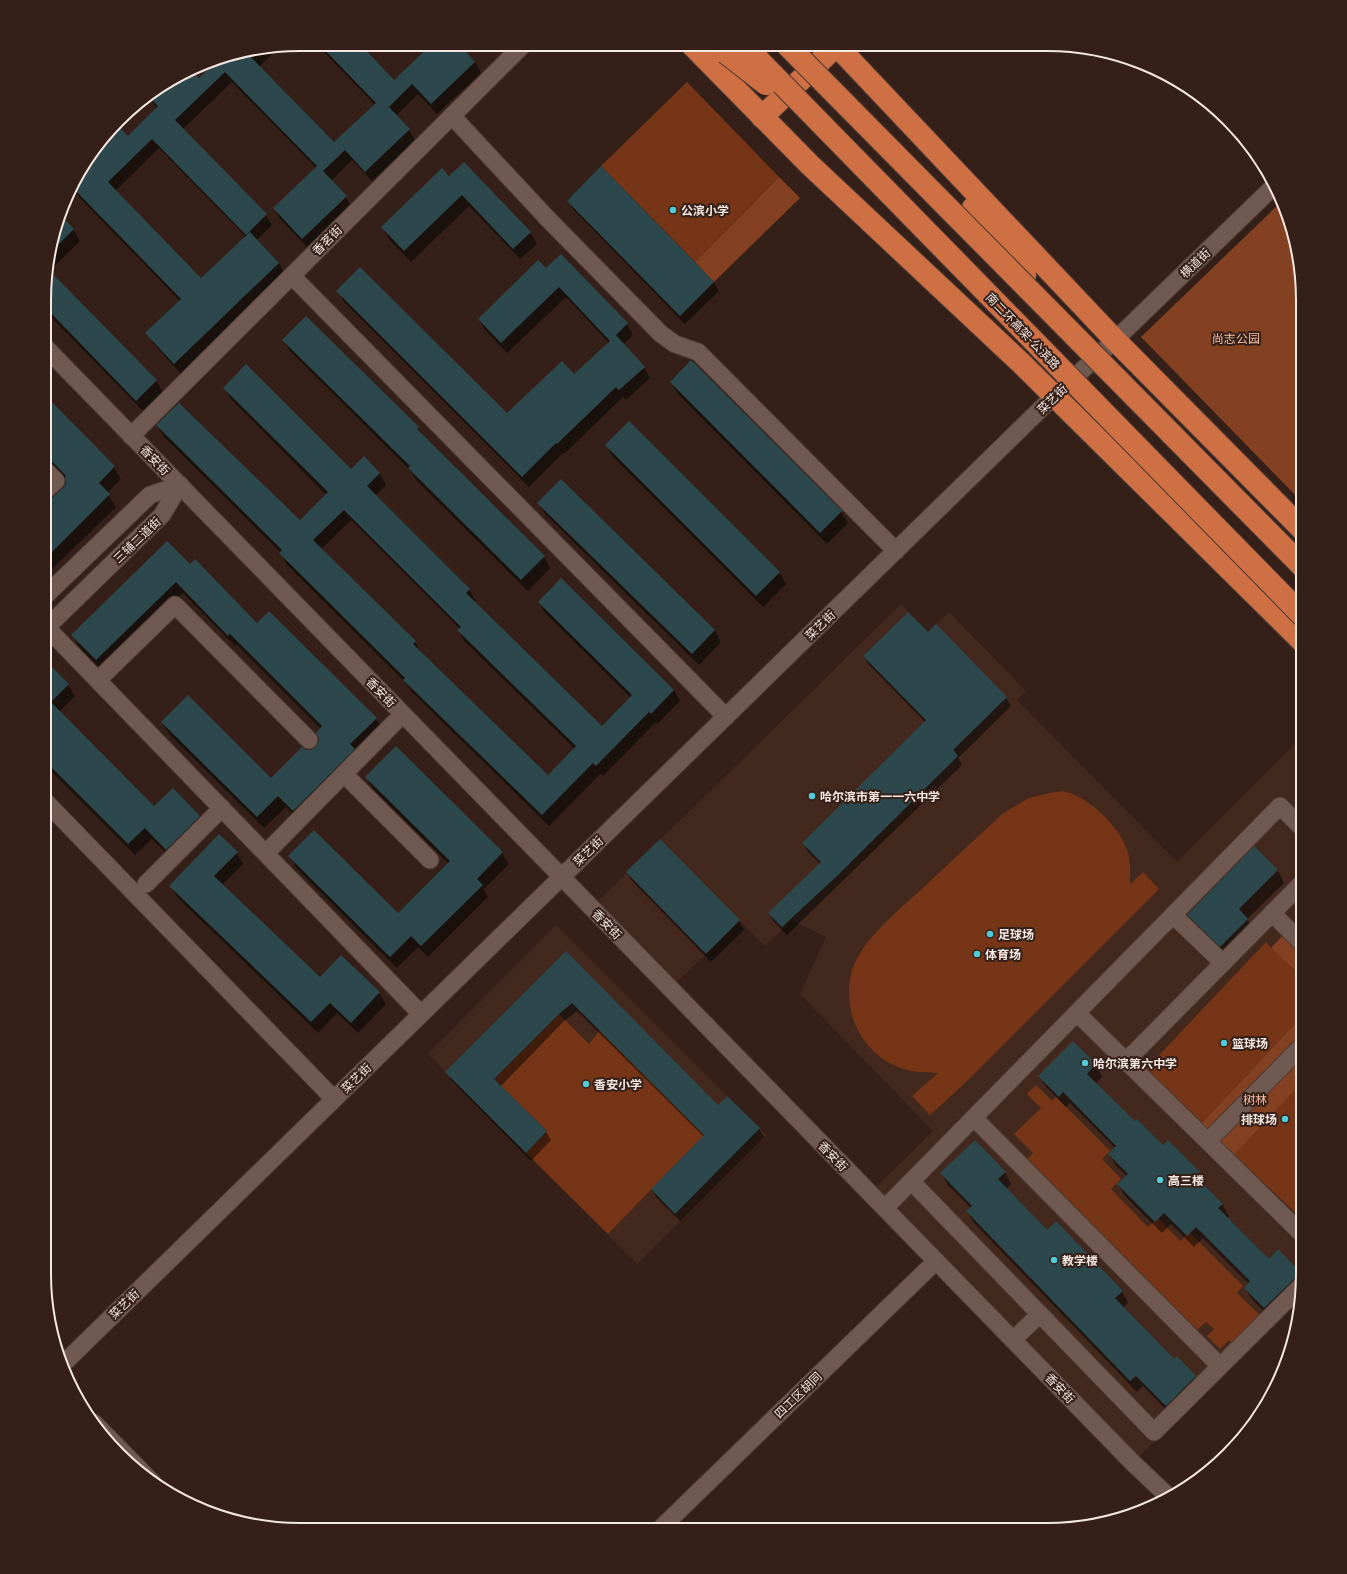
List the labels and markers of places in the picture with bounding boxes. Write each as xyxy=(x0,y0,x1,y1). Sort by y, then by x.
place label: 公滨小学 xyxy=(681,203,729,218)
marker: 公滨小学 xyxy=(668,205,678,215)
place label: 哈尔滨市第一一六中学 xyxy=(820,789,940,804)
marker: 哈尔滨市第一一六中学 xyxy=(807,791,817,801)
place label: 足球场 xyxy=(998,927,1034,942)
marker: 足球场 xyxy=(985,929,995,939)
place label: 体育场 xyxy=(985,947,1021,962)
marker: 体育场 xyxy=(972,949,982,959)
place label: 篮球场 xyxy=(1232,1036,1268,1051)
marker: 篮球场 xyxy=(1219,1038,1229,1048)
place label: 哈尔滨第六中学 xyxy=(1093,1056,1177,1071)
marker: 哈尔滨第六中学 xyxy=(1080,1058,1090,1068)
place label: 香安小学 xyxy=(594,1077,642,1092)
marker: 香安小学 xyxy=(581,1079,591,1089)
place label: 排球场 xyxy=(1241,1112,1277,1127)
marker: 排球场 xyxy=(1280,1114,1290,1124)
place label: 高三楼 xyxy=(1168,1173,1204,1188)
marker: 高三楼 xyxy=(1155,1175,1165,1185)
place label: 教学楼 xyxy=(1062,1253,1098,1268)
marker: 教学楼 xyxy=(1049,1255,1059,1265)

